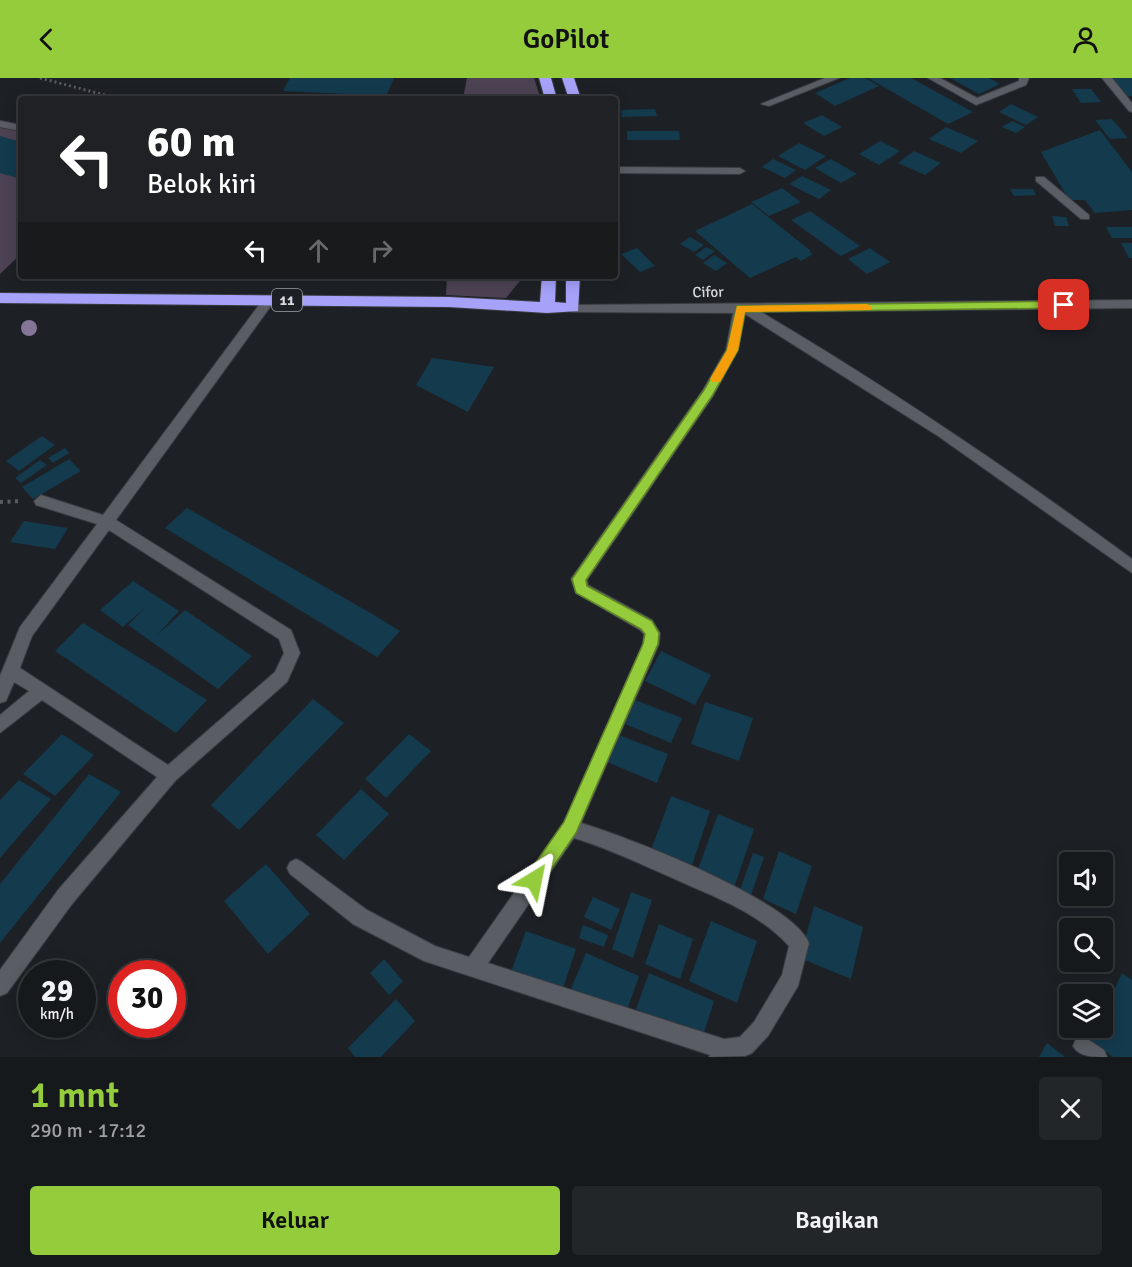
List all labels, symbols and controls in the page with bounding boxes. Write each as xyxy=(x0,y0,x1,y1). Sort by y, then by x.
icon: back xyxy=(30,23,63,56)
text: GoPilot xyxy=(523,23,609,56)
icon: person xyxy=(1069,23,1102,56)
text: 60 m xyxy=(147,117,236,168)
icon: left xyxy=(48,120,126,198)
text: Belok kiri xyxy=(147,168,256,201)
icon: left xyxy=(239,234,272,267)
icon: ahead xyxy=(302,234,335,267)
icon: right xyxy=(365,234,398,267)
pin xyxy=(1038,279,1089,330)
street label: Cifor xyxy=(692,283,724,301)
icon: arrive xyxy=(1047,288,1080,321)
road number: 11 xyxy=(272,289,302,311)
position arrow xyxy=(502,848,566,912)
map controls xyxy=(1059,852,1113,1038)
button: sound xyxy=(1059,852,1113,906)
button: search xyxy=(1059,918,1113,972)
speed limit sign: 30 xyxy=(108,960,186,1038)
text: 29 xyxy=(41,973,73,1010)
button: layers xyxy=(1059,984,1113,1038)
text: km/h xyxy=(40,1005,74,1023)
text: 1 mnt xyxy=(30,1073,119,1118)
button: close xyxy=(1039,1077,1102,1140)
text: 290 m · 17:12 xyxy=(30,1118,146,1143)
button: Keluar xyxy=(30,1186,560,1255)
button: Bagikan xyxy=(572,1186,1102,1255)

